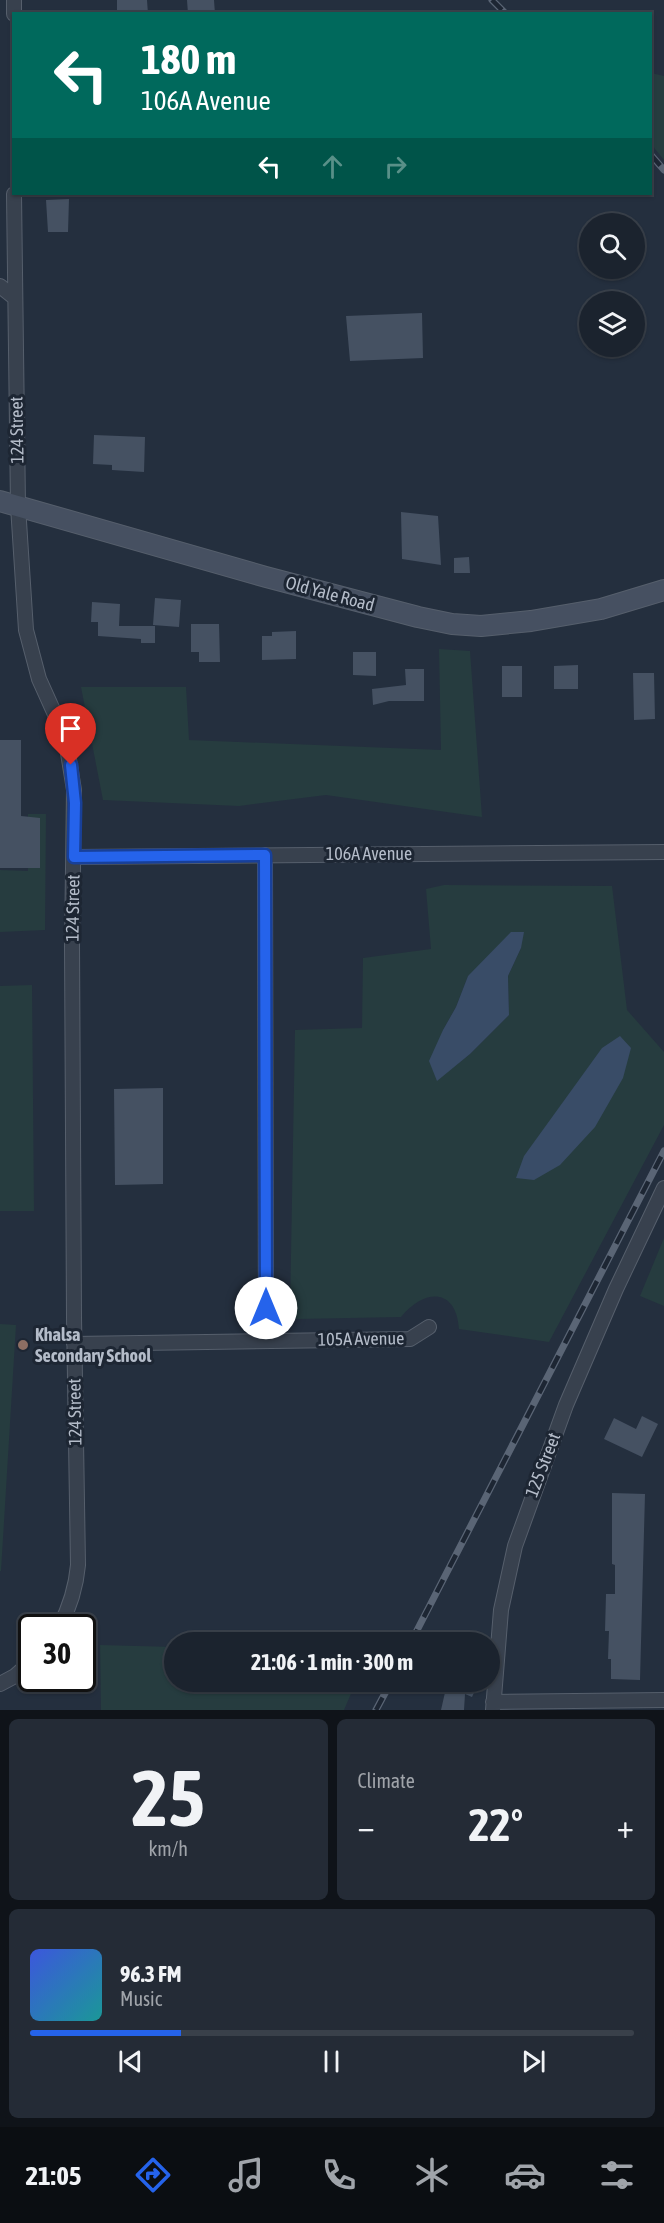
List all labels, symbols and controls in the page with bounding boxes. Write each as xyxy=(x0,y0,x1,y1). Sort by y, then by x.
text: 180 m xyxy=(141,35,236,83)
icon: left xyxy=(42,36,120,114)
text: 106A Avenue xyxy=(141,85,271,116)
icon: left xyxy=(253,150,286,183)
icon: ahead xyxy=(316,150,349,183)
icon: right xyxy=(379,150,412,183)
map controls xyxy=(579,213,645,357)
button: search xyxy=(579,213,645,279)
button: layers xyxy=(579,291,645,357)
street label: 124 Street xyxy=(5,396,28,464)
street label: Old Yale Road xyxy=(283,572,377,615)
pin xyxy=(45,703,96,765)
icon: arrive xyxy=(54,712,87,745)
street label: 106A Avenue xyxy=(326,843,412,864)
street label: 124 Street xyxy=(61,874,84,942)
position arrow xyxy=(234,1276,298,1340)
place label: Khalsa Secondary School xyxy=(35,1324,151,1366)
street label: 105A Avenue xyxy=(318,1327,404,1350)
marker: Khalsa Secondary School xyxy=(16,1338,30,1352)
street label: 124 Street xyxy=(63,1378,86,1446)
street label: 125 Street xyxy=(521,1430,564,1500)
speed limit sign: 30 xyxy=(18,1614,96,1692)
text: 21:06 · 1 min · 300 m xyxy=(251,1649,413,1675)
text: 25 xyxy=(132,1753,205,1843)
text: Climate xyxy=(358,1769,415,1792)
text: 22° xyxy=(468,1799,523,1851)
text: − xyxy=(358,1807,375,1845)
text: + xyxy=(617,1807,634,1845)
text: km/h xyxy=(148,1837,188,1860)
text: 96.3 FM xyxy=(120,1961,182,1987)
text: Music xyxy=(120,1987,162,2010)
icon: previous xyxy=(114,2045,147,2078)
icon: pause xyxy=(315,2045,348,2078)
icon: next xyxy=(517,2045,550,2078)
icon: directions xyxy=(132,2154,174,2196)
icon: music xyxy=(225,2154,267,2196)
icon: phone xyxy=(318,2154,360,2196)
icon: climate xyxy=(411,2154,453,2196)
icon: car xyxy=(504,2154,546,2196)
icon: filters xyxy=(596,2154,638,2196)
text: 21:05 xyxy=(25,2160,82,2191)

